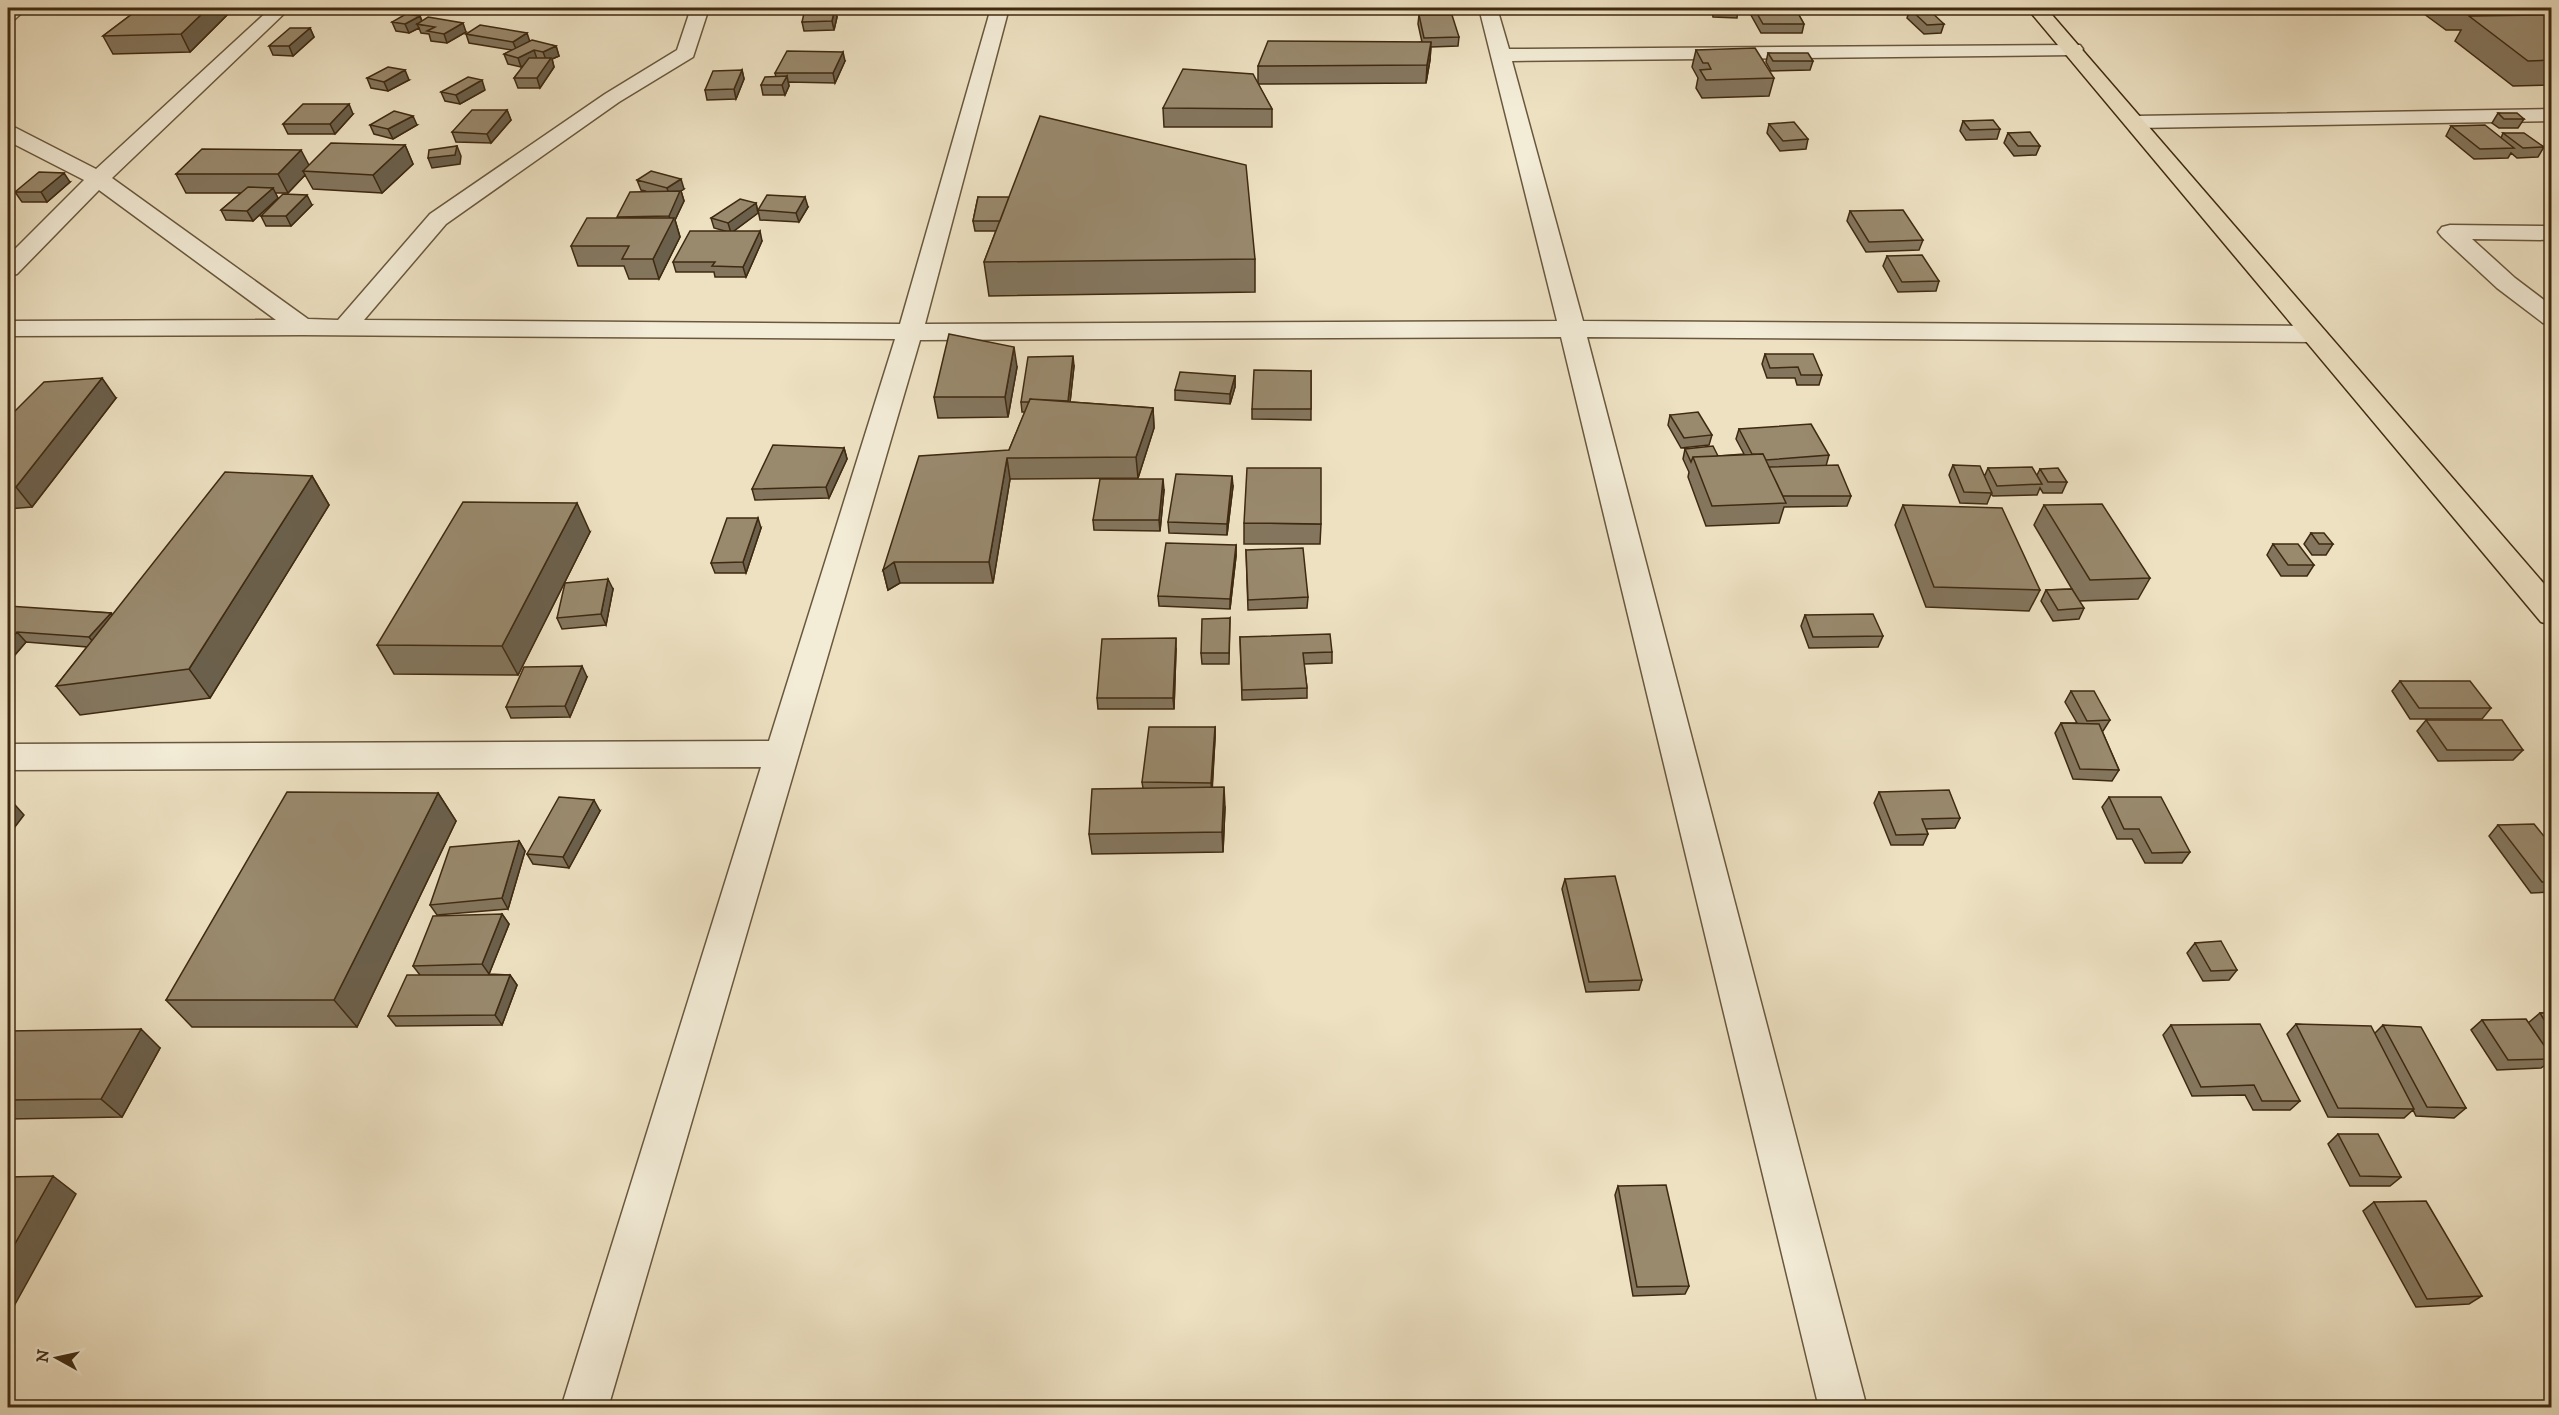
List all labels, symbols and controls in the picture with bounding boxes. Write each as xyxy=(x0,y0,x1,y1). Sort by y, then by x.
north arrow xyxy=(27,1328,87,1388)
text: N xyxy=(32,1348,54,1364)

